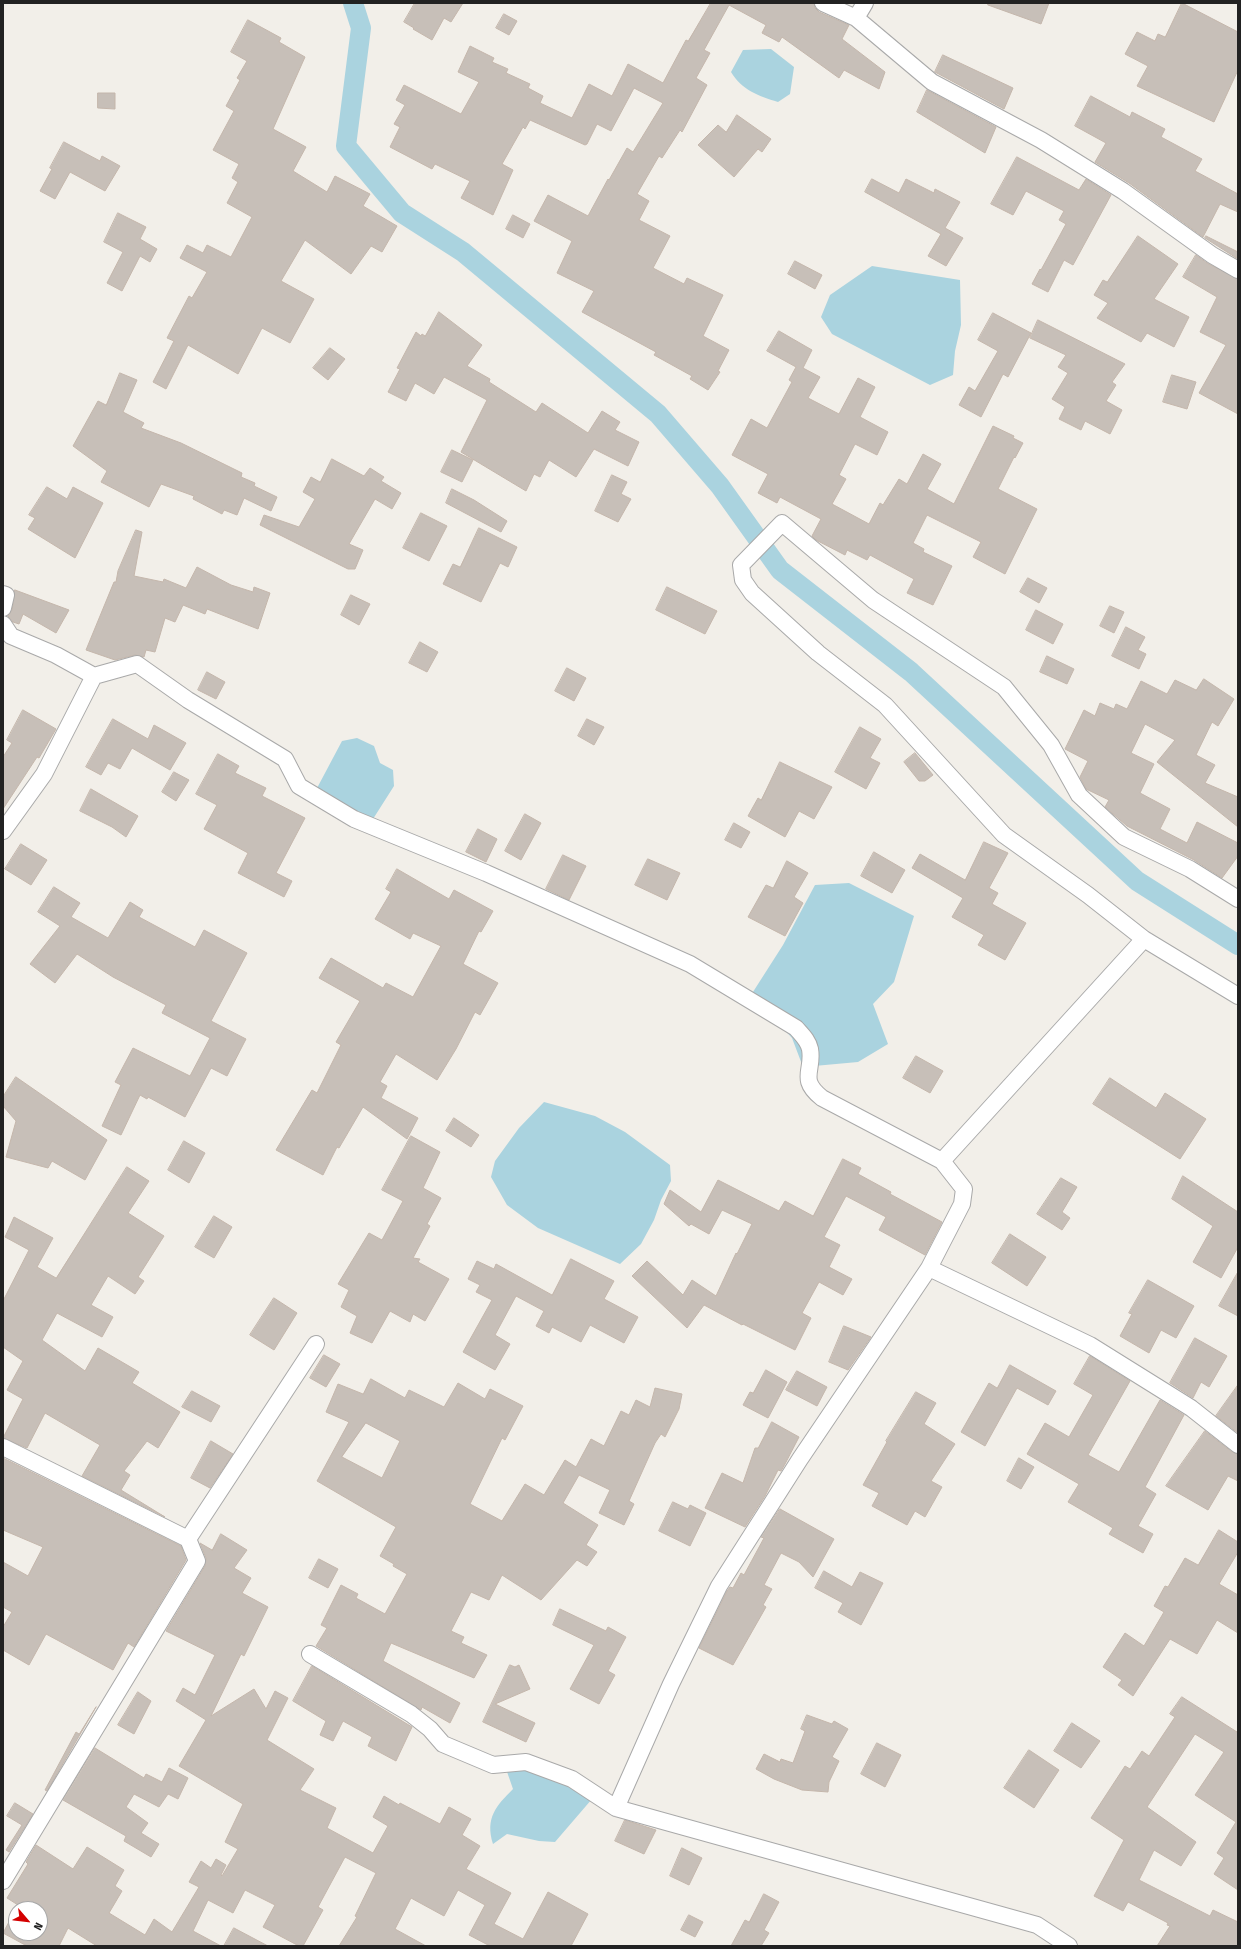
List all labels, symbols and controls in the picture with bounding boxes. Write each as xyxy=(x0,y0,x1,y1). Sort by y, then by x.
north arrow xyxy=(8,1901,48,1941)
text: N xyxy=(31,1920,45,1932)

